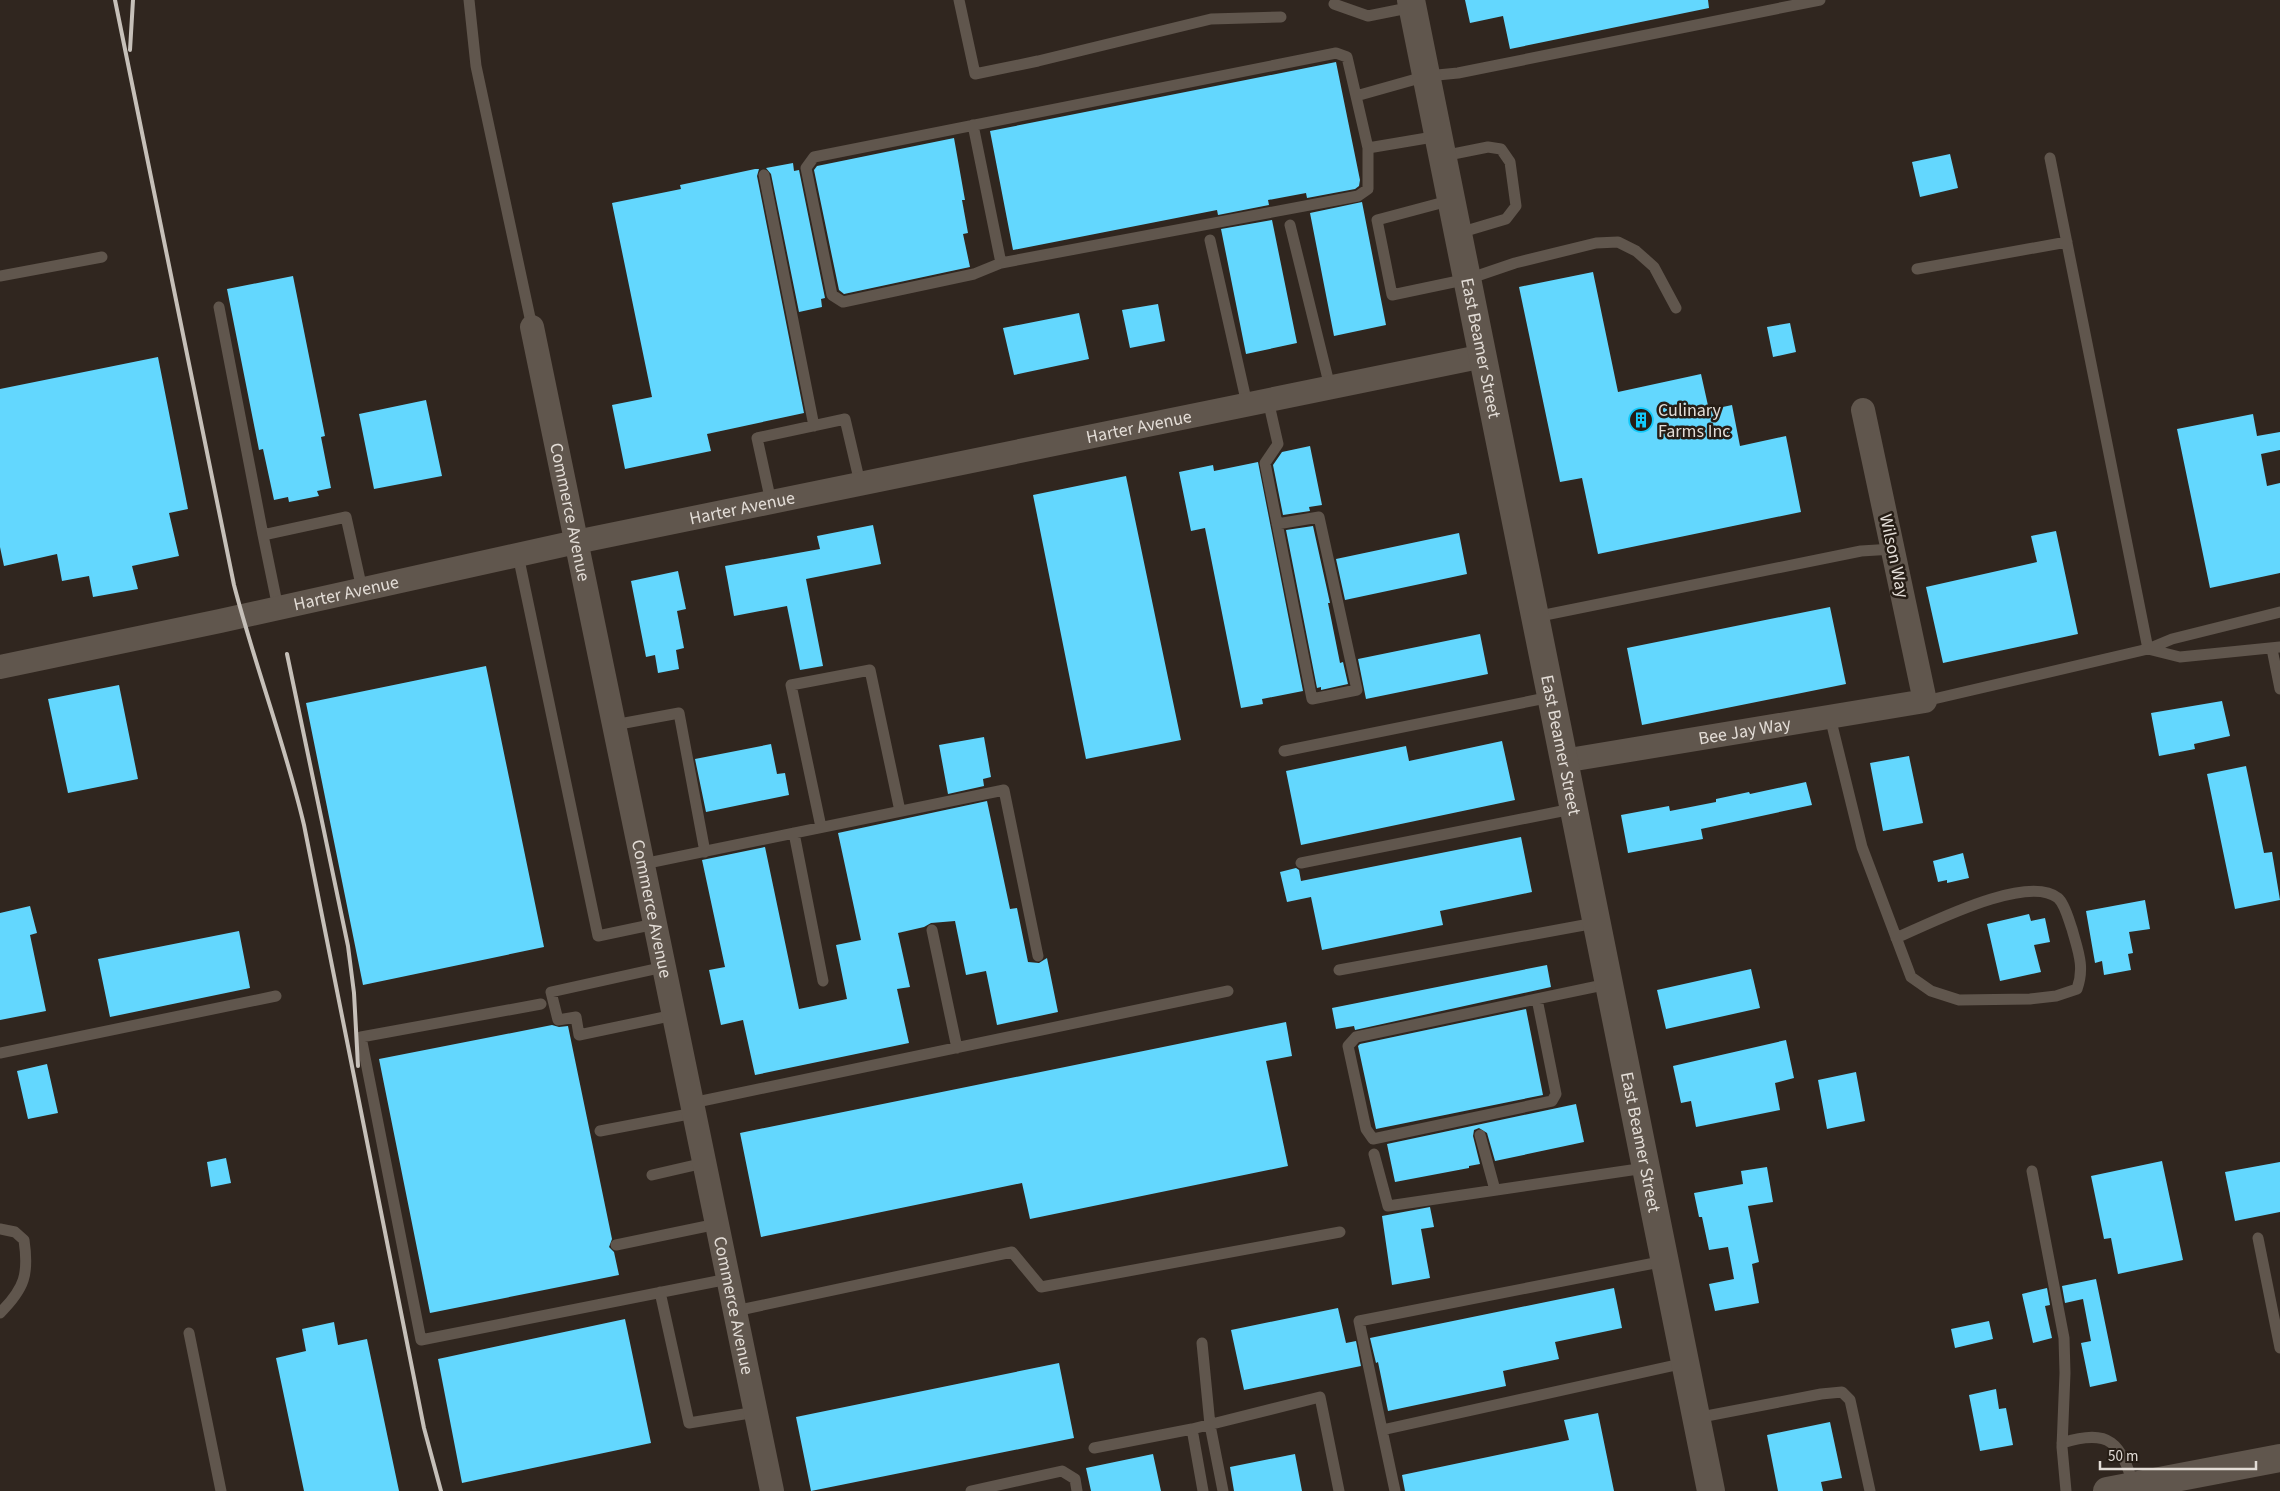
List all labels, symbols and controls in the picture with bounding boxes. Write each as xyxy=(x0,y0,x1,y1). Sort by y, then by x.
street label: East Beamer Street xyxy=(1455,276,1507,420)
place label: Culinary Farms Inc xyxy=(1658,398,1730,444)
street label: Harter Avenue xyxy=(1084,404,1194,450)
building icon: Culinary Farms Inc xyxy=(1628,407,1654,433)
street label: Commerce Avenue xyxy=(544,441,597,584)
street label: Harter Avenue xyxy=(687,485,797,531)
street label: Wilson Way xyxy=(1873,512,1915,601)
street label: Harter Avenue xyxy=(291,569,401,617)
street label: East Beamer Street xyxy=(1535,673,1587,817)
street label: Bee Jay Way xyxy=(1697,711,1793,751)
street label: Commerce Avenue xyxy=(625,837,678,980)
street label: East Beamer Street xyxy=(1614,1070,1667,1215)
street label: Commerce Avenue xyxy=(707,1234,760,1377)
scale bar xyxy=(2100,1438,2256,1470)
text: 50 m xyxy=(2108,1446,2138,1467)

